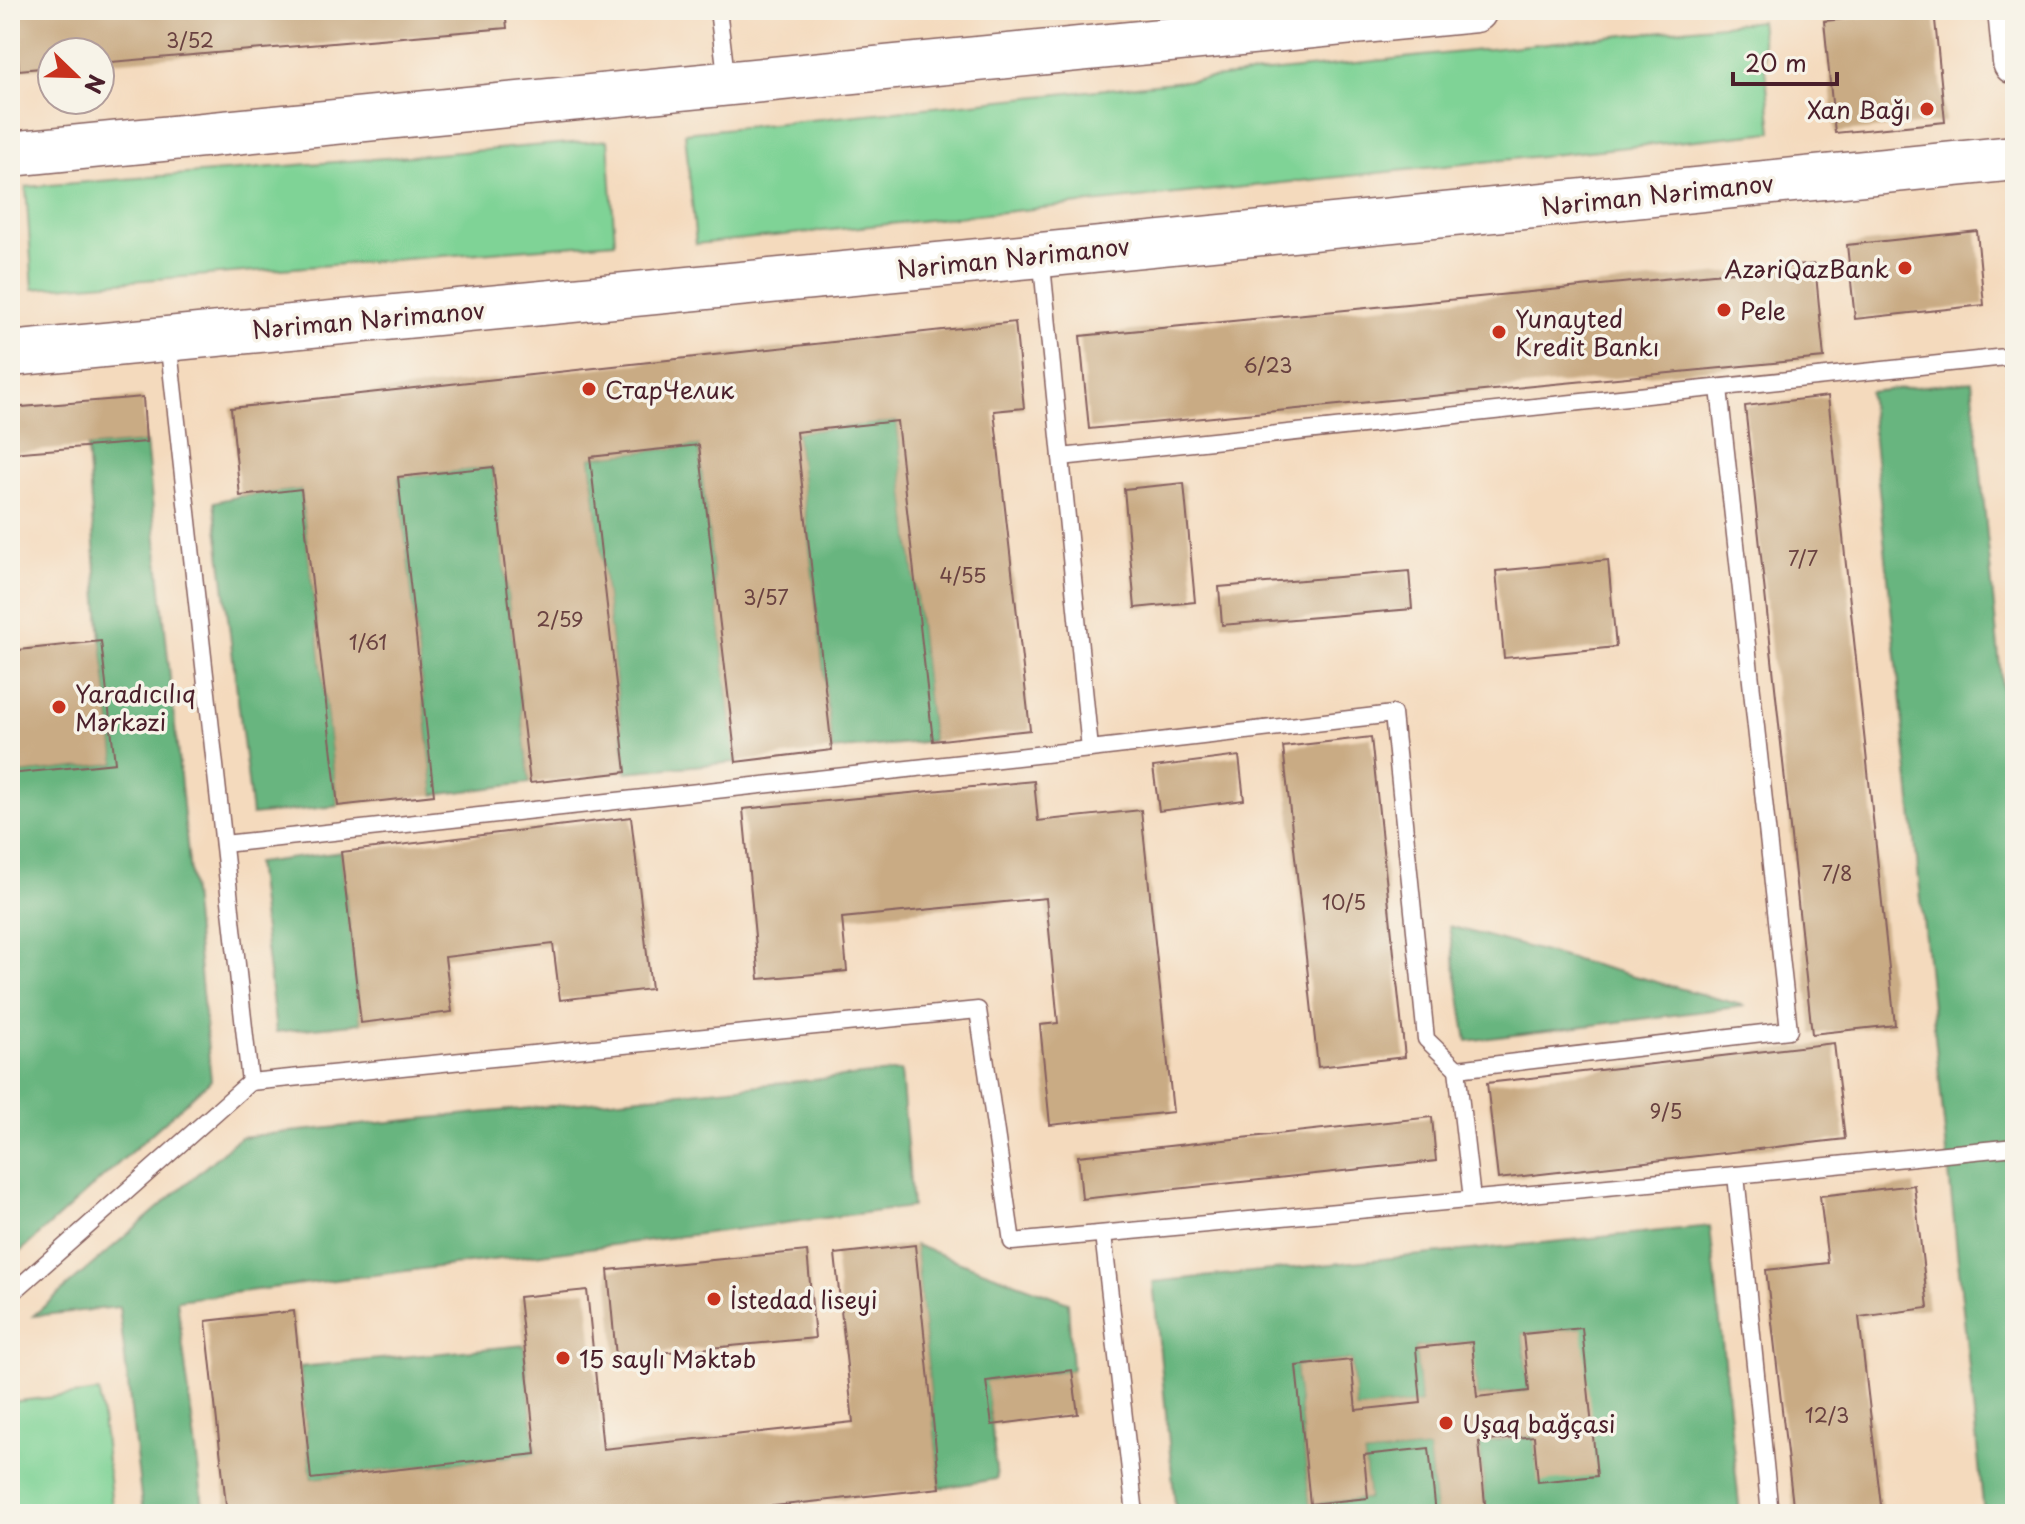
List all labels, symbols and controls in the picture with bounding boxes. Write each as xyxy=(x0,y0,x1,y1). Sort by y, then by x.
house number: 3/52 xyxy=(166,25,214,55)
north arrow xyxy=(36,36,116,116)
scale bar xyxy=(1733,36,1837,86)
text: 20 m xyxy=(1745,44,1807,80)
text: N xyxy=(77,70,114,99)
place label: Xan Bağı xyxy=(1807,91,1911,127)
marker: Xan Bağı xyxy=(1918,100,1936,118)
street label: Nəriman Nərimanov xyxy=(1539,164,1775,224)
street label: Nəriman Nərimanov xyxy=(895,227,1131,287)
place label: AzəriQazBank xyxy=(1724,250,1889,286)
marker: AzəriQazBank xyxy=(1896,259,1914,277)
street label: Nəriman Nərimanov xyxy=(250,291,486,347)
place label: Pele xyxy=(1740,292,1786,328)
place label: Yunayted Kredit Bankı xyxy=(1515,300,1659,364)
marker: Pele xyxy=(1715,301,1733,319)
marker: Yunayted Kredit Bankı xyxy=(1490,323,1508,341)
house number: 6/23 xyxy=(1243,350,1293,380)
place label: СтарЧелик xyxy=(605,371,735,407)
marker: СтарЧелик xyxy=(580,380,598,398)
house number: 7/7 xyxy=(1788,543,1818,573)
house number: 4/55 xyxy=(939,560,987,590)
house number: 3/57 xyxy=(743,582,789,612)
house number: 2/59 xyxy=(536,604,584,634)
house number: 1/61 xyxy=(349,627,387,657)
place label: Yaradıcılıq Mərkəzi xyxy=(75,675,196,739)
marker: Yaradıcılıq Mərkəzi xyxy=(50,698,68,716)
house number: 7/8 xyxy=(1822,858,1852,888)
house number: 10/5 xyxy=(1322,887,1366,917)
house number: 9/5 xyxy=(1650,1096,1682,1126)
place label: İstedad liseyi xyxy=(730,1281,878,1317)
marker: İstedad liseyi xyxy=(705,1290,723,1308)
place label: 15 saylı Məktəb xyxy=(579,1340,756,1376)
marker: 15 saylı Məktəb xyxy=(554,1349,572,1367)
house number: 12/3 xyxy=(1805,1400,1849,1430)
place label: Uşaq bağçasi xyxy=(1462,1405,1616,1441)
marker: Uşaq bağçasi xyxy=(1437,1414,1455,1432)

